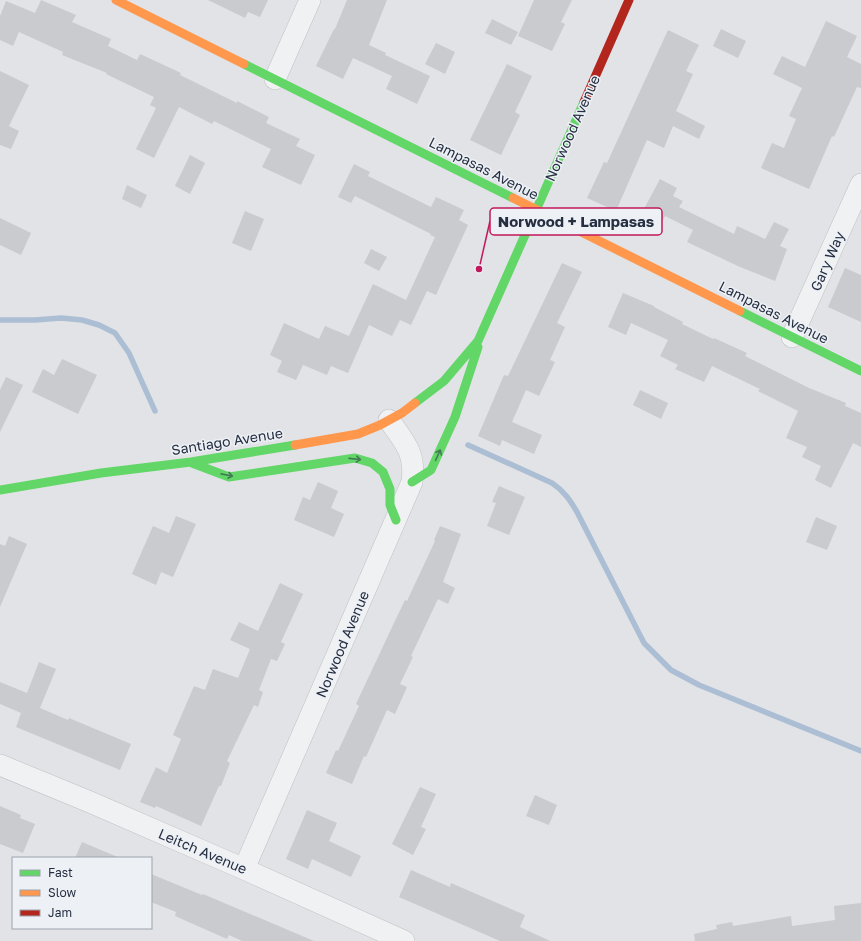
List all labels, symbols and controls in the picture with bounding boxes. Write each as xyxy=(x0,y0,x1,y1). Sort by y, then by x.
street label: Norwood Avenue xyxy=(541,72,603,184)
street label: Lampasas Avenue xyxy=(426,133,542,203)
callout: Norwood + Lampasas xyxy=(490,208,662,235)
text: Norwood + Lampasas xyxy=(498,212,654,230)
street label: Gary Way xyxy=(806,228,848,293)
street label: Lampasas Avenue xyxy=(716,277,832,347)
street label: Santiago Avenue xyxy=(170,424,284,458)
one-way arrow xyxy=(435,450,442,462)
one-way arrow xyxy=(348,456,361,463)
one-way arrow xyxy=(221,471,234,479)
street label: Norwood Avenue xyxy=(312,588,372,700)
street label: Leitch Avenue xyxy=(156,825,250,877)
legend xyxy=(12,857,152,929)
text: Fast xyxy=(48,865,73,880)
text: Slow xyxy=(48,885,76,900)
text: Jam xyxy=(48,905,72,920)

